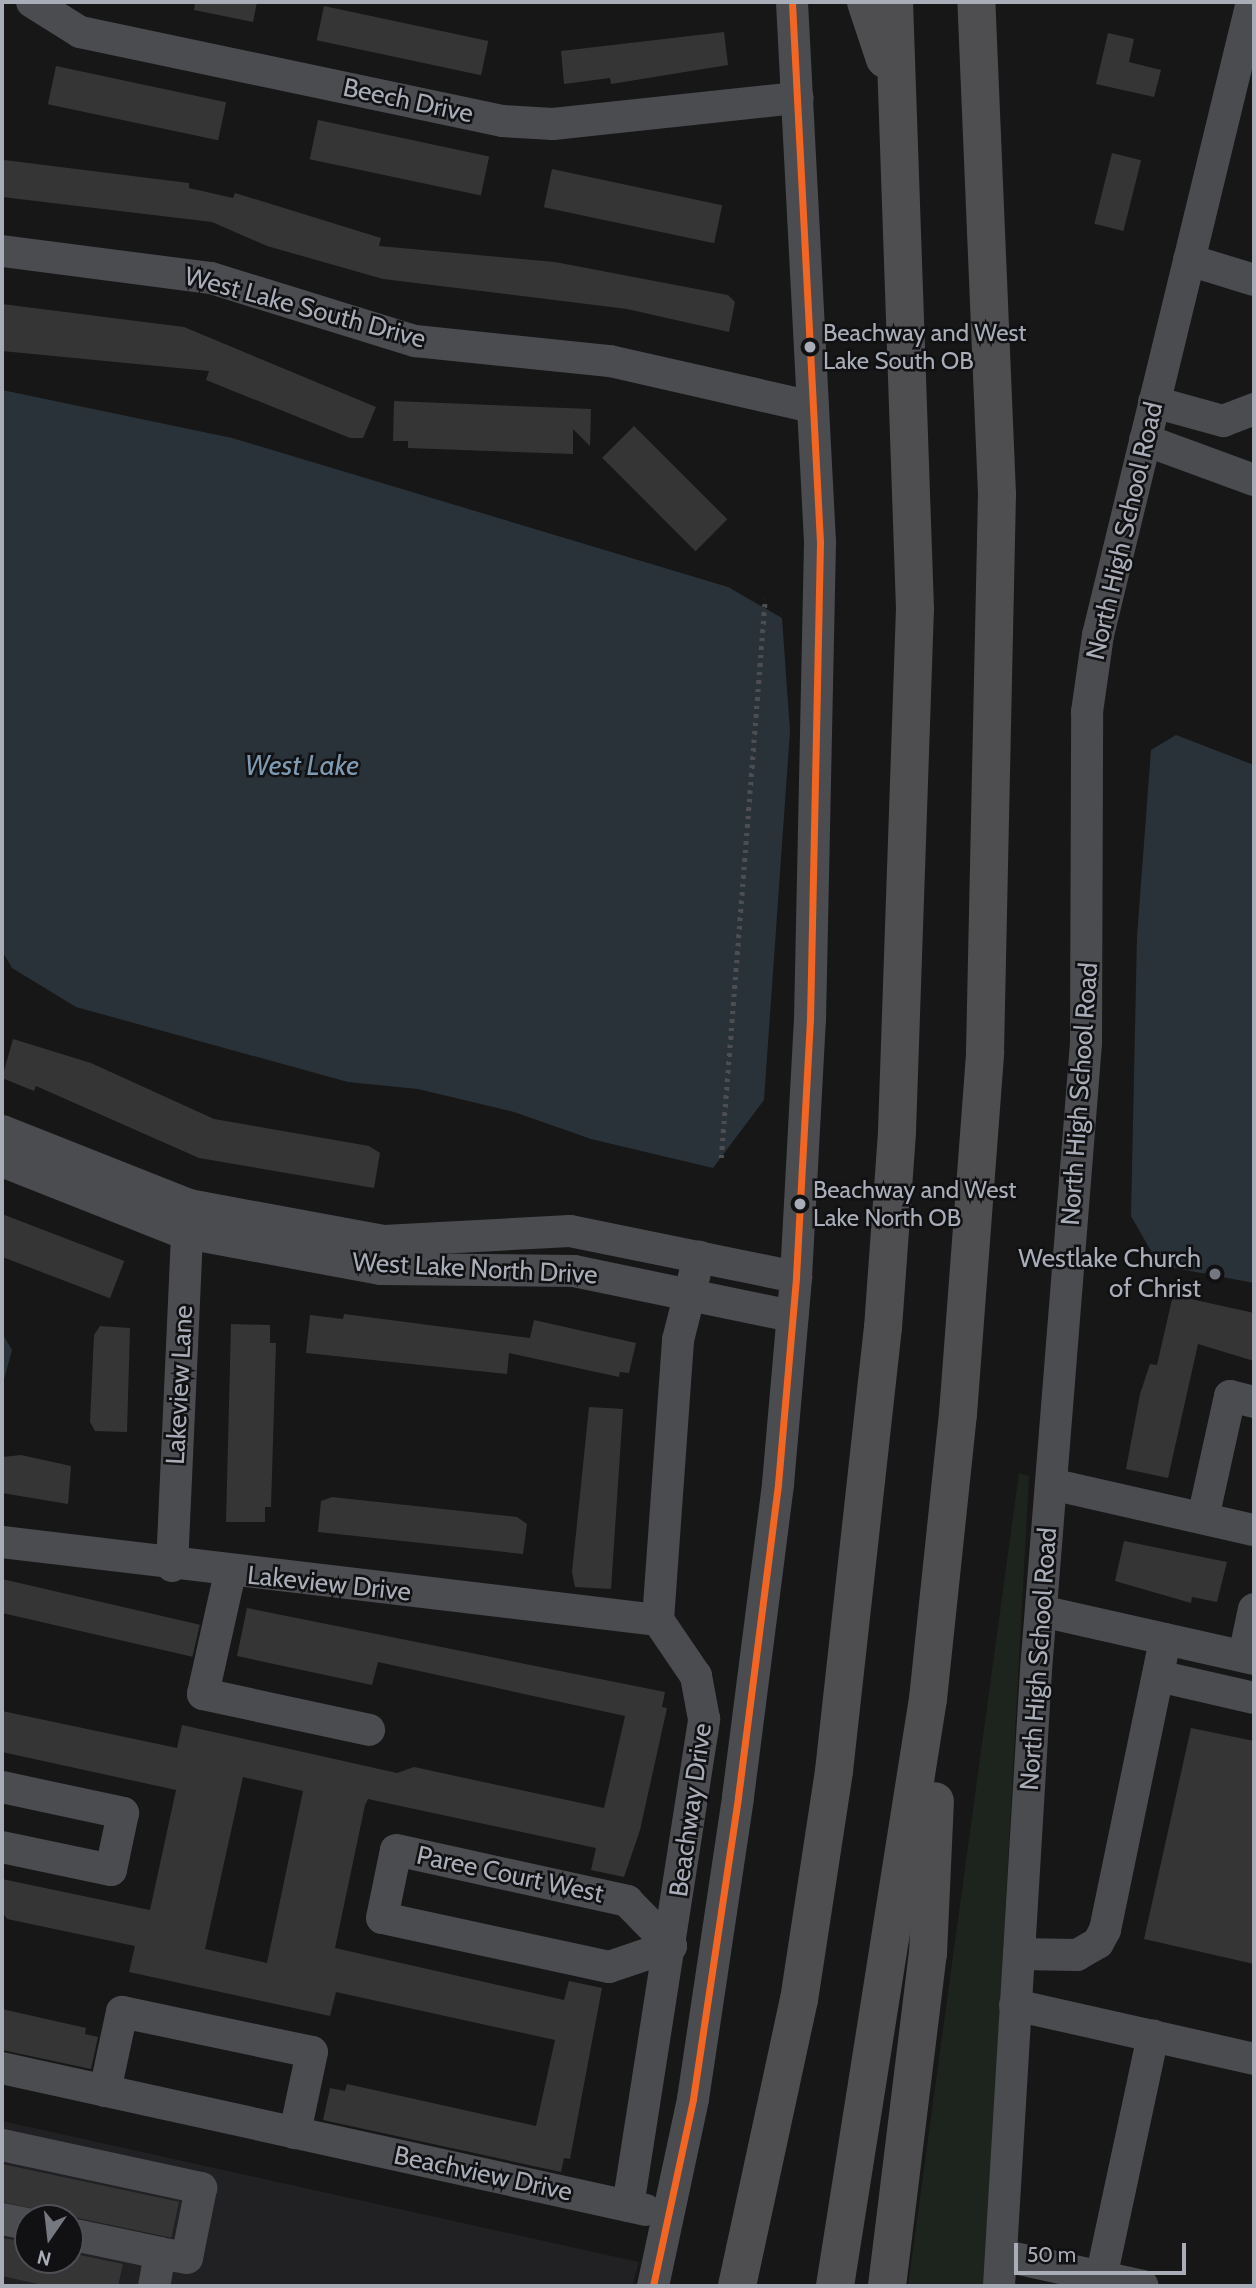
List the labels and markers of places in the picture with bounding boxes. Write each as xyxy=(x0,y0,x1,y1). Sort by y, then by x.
place label: Beachway and West Lake South OB xyxy=(823,319,1026,375)
marker: Beachway and West Lake South OB xyxy=(803,340,817,354)
place label: Beachway and West Lake North OB xyxy=(813,1176,1016,1232)
marker: Beachway and West Lake North OB xyxy=(793,1197,807,1211)
place label: Westlake Church of Christ xyxy=(1018,1243,1201,1304)
marker: Westlake Church of Christ xyxy=(1207,1266,1223,1282)

